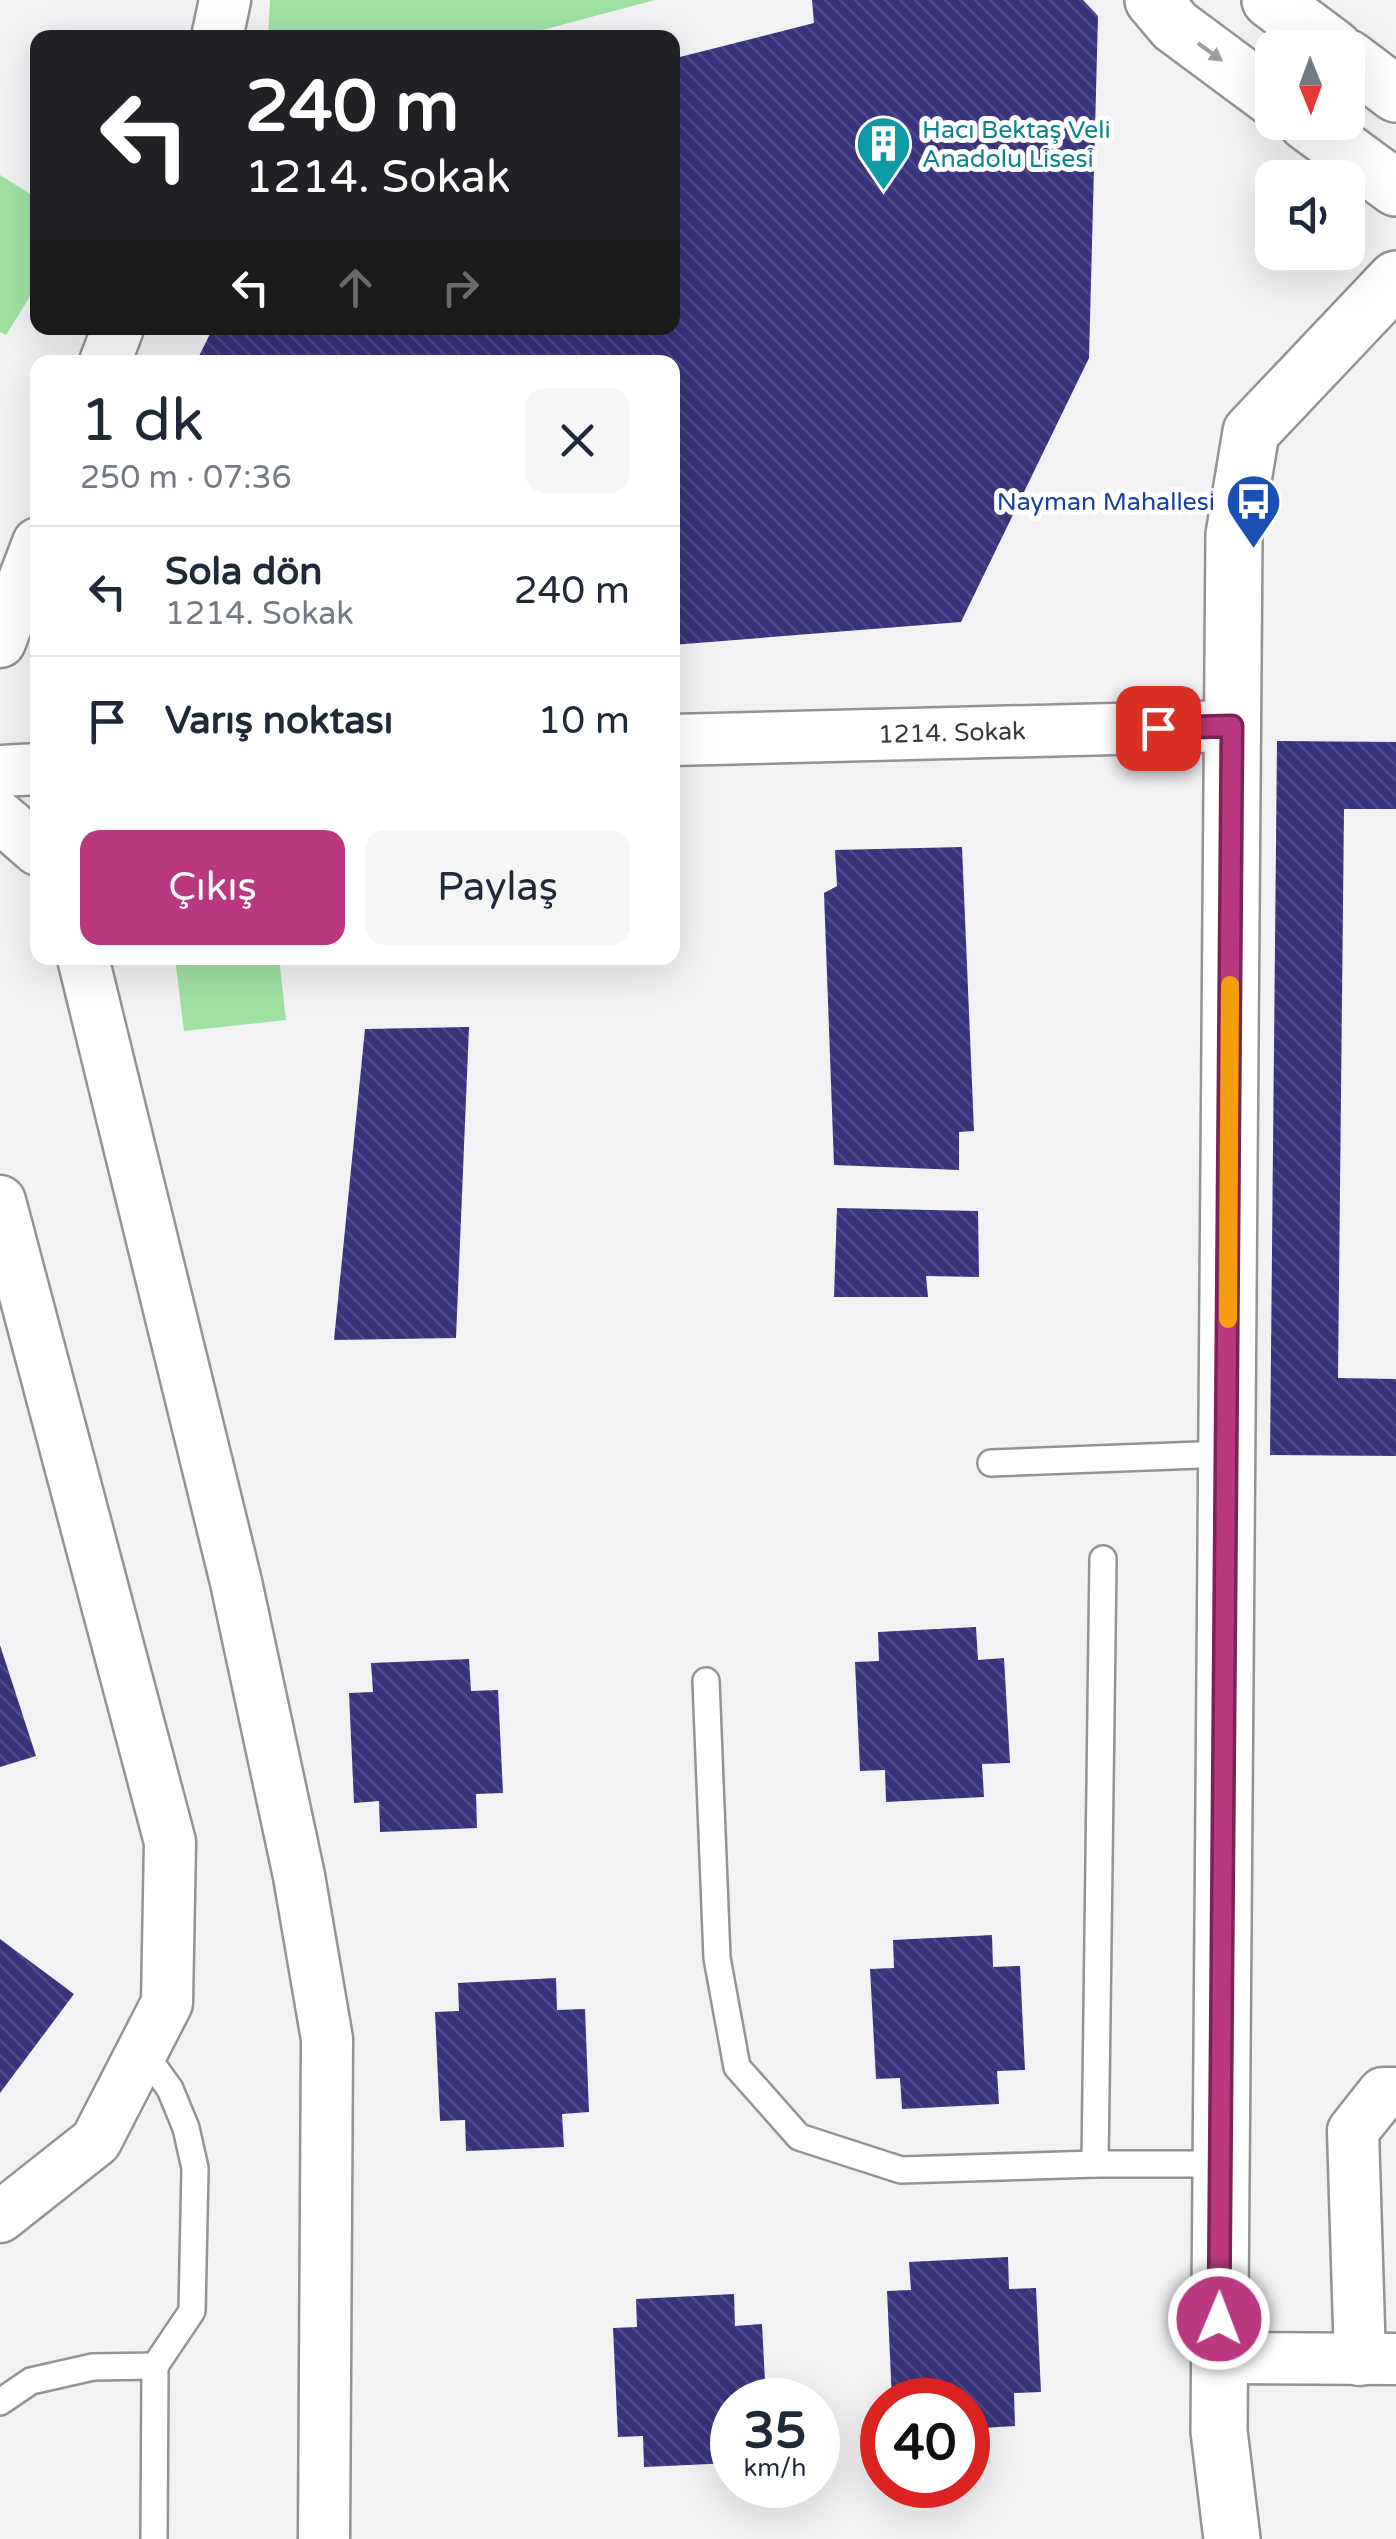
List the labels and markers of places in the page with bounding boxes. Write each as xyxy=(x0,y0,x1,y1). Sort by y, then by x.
building icon: Hacı Bektaş Veli Anadolu Lisesi xyxy=(853,114,913,193)
place label: Hacı Bektaş Veli Anadolu Lisesi xyxy=(922,115,1111,174)
bus stop icon: Nayman Mahallesi xyxy=(1224,472,1284,551)
place label: Nayman Mahallesi xyxy=(997,487,1215,517)
pin xyxy=(1116,686,1201,771)

